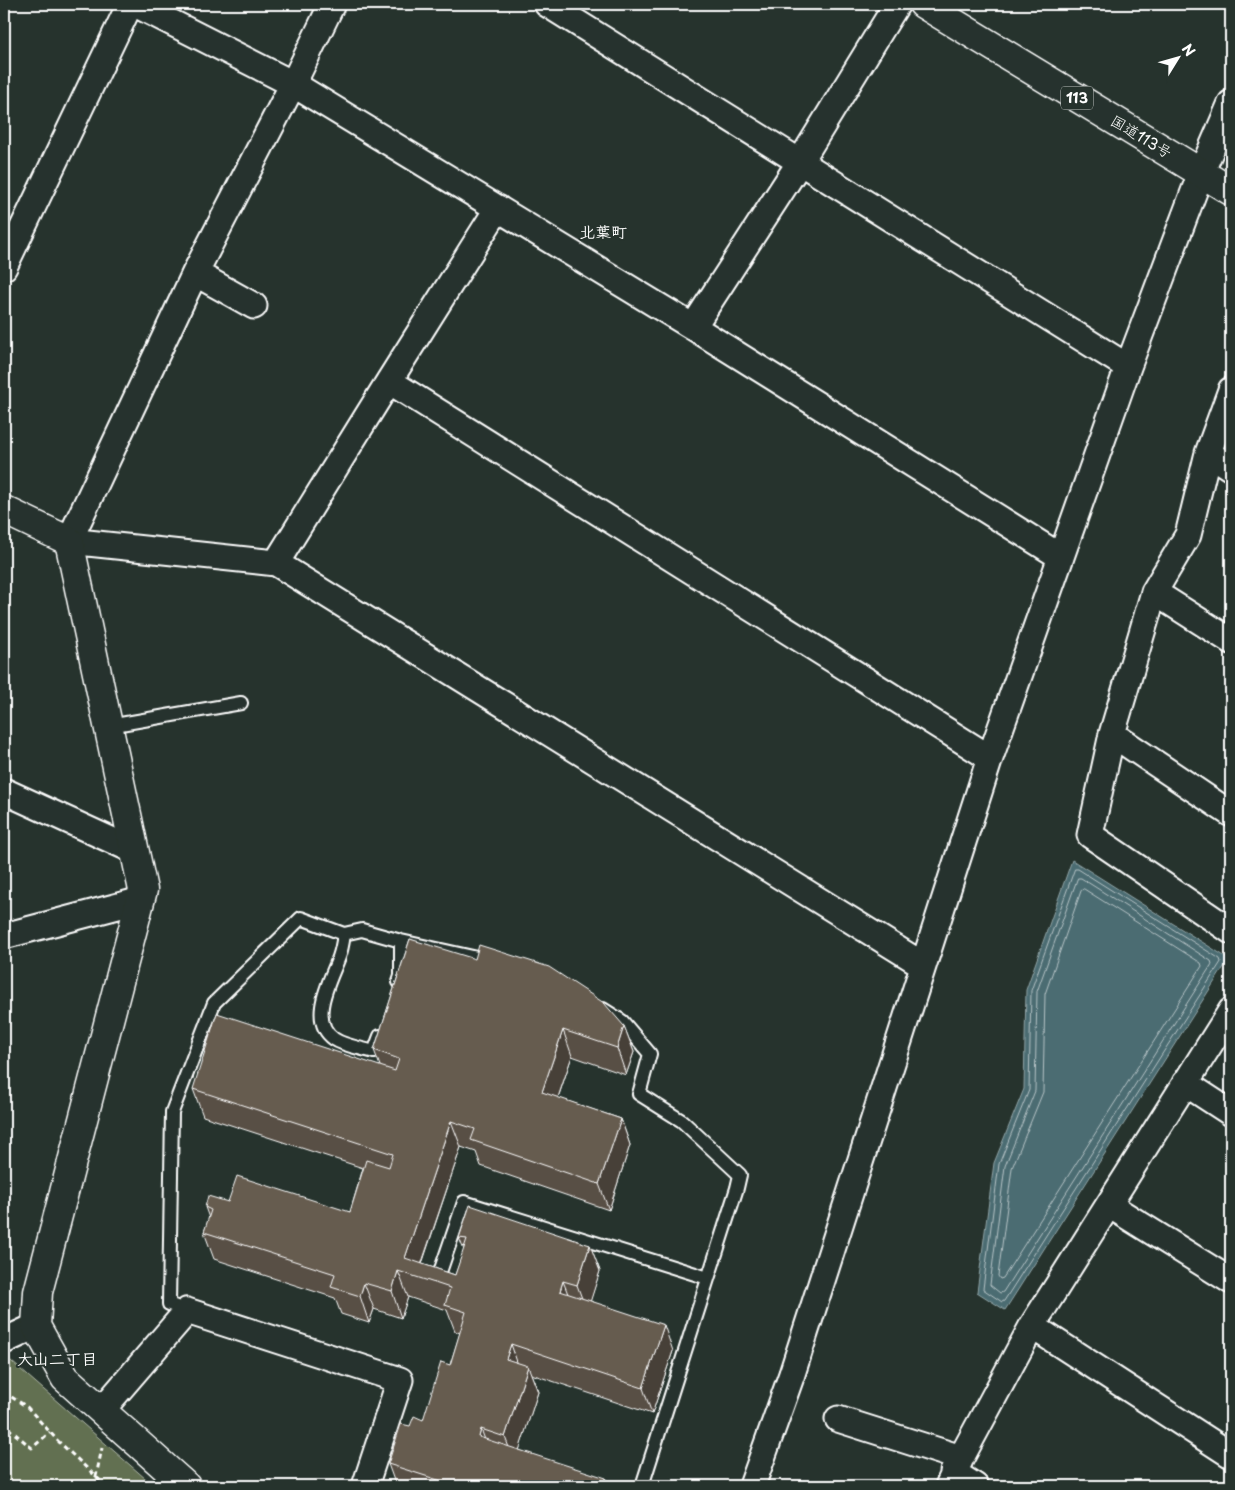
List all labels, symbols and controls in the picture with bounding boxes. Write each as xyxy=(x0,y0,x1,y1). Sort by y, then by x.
north arrow xyxy=(1152,32,1202,82)
text: N xyxy=(1177,39,1201,61)
road number: 113 xyxy=(1061,86,1093,110)
street label: 国道113号 xyxy=(1107,108,1177,163)
district label: 北葉町 xyxy=(579,219,627,243)
district label: 大山二丁目 xyxy=(17,1346,97,1370)

